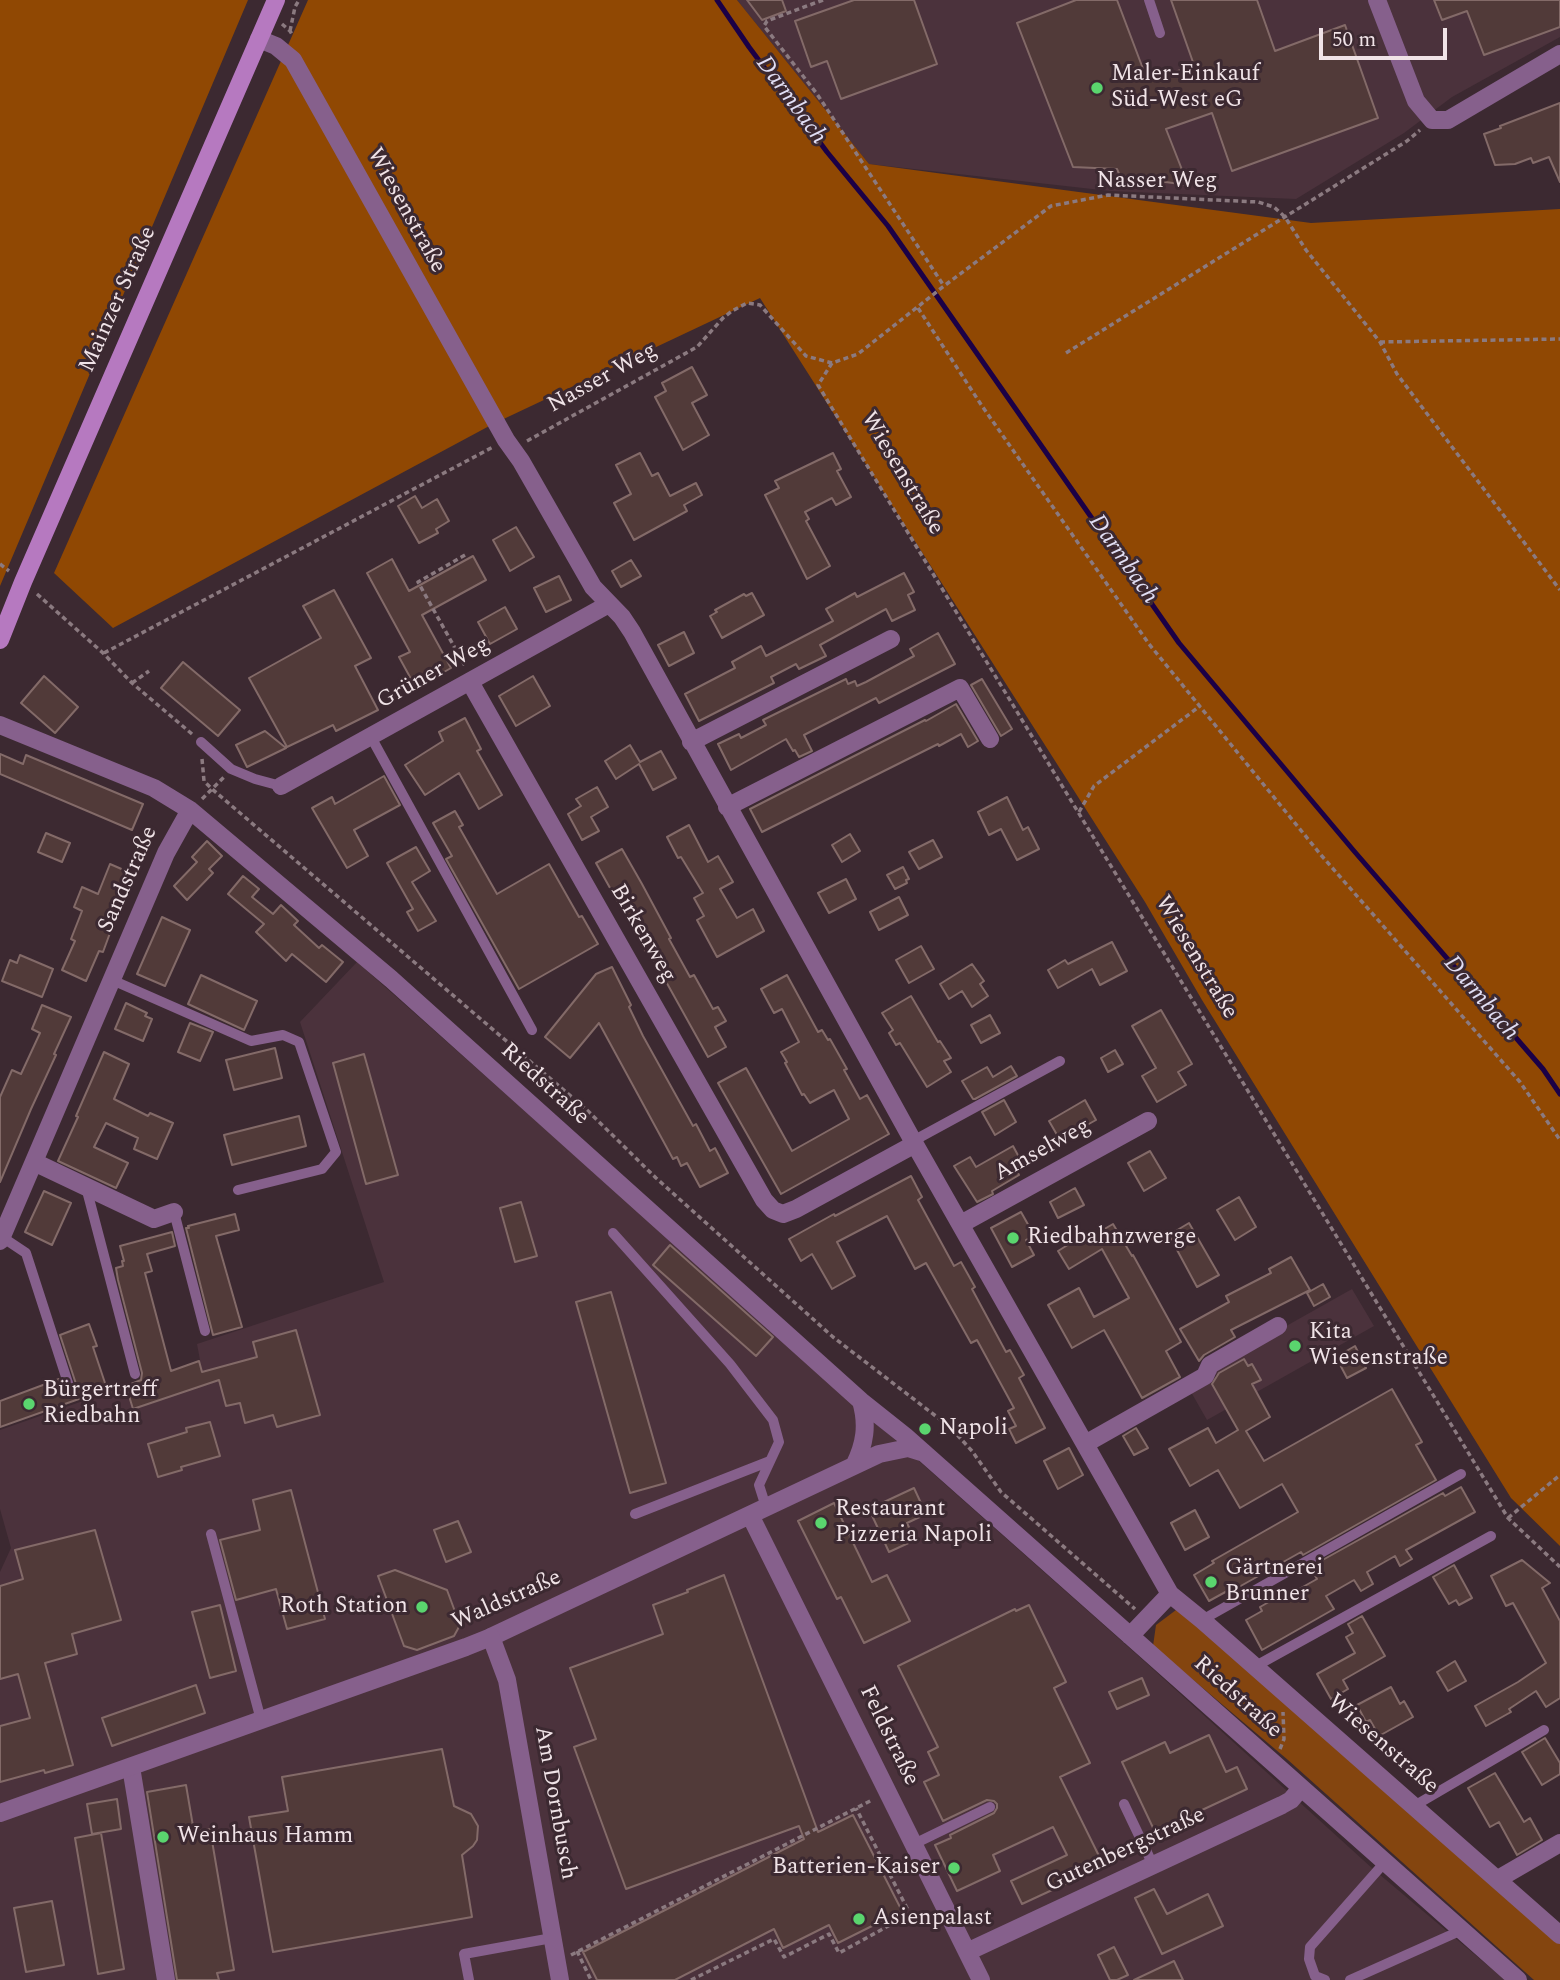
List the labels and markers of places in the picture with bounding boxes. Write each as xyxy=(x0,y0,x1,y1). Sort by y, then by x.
place label: Maler-Einkauf Süd-West eG xyxy=(1111,61,1260,115)
marker: Maler-Einkauf Süd-West eG xyxy=(1089,80,1105,96)
place label: Riedbahnzwerge xyxy=(1027,1224,1196,1252)
marker: Riedbahnzwerge xyxy=(1005,1230,1021,1246)
place label: Kita Wiesenstraße xyxy=(1309,1319,1448,1373)
marker: Kita Wiesenstraße xyxy=(1287,1338,1303,1354)
place label: Bürgertreff Riedbahn xyxy=(43,1377,157,1431)
marker: Bürgertreff Riedbahn xyxy=(21,1396,37,1412)
place label: Napoli xyxy=(939,1415,1008,1443)
marker: Napoli xyxy=(917,1421,933,1437)
place label: Restaurant Pizzeria Napoli xyxy=(835,1496,992,1550)
marker: Restaurant Pizzeria Napoli xyxy=(813,1515,829,1531)
place label: Gärtnerei Brunner xyxy=(1225,1555,1323,1609)
marker: Gärtnerei Brunner xyxy=(1203,1574,1219,1590)
place label: Roth Station xyxy=(280,1593,408,1621)
marker: Roth Station xyxy=(414,1599,430,1615)
place label: Weinhaus Hamm xyxy=(177,1823,353,1851)
marker: Weinhaus Hamm xyxy=(155,1829,171,1845)
place label: Batterien-Kaiser xyxy=(772,1854,940,1882)
marker: Batterien-Kaiser xyxy=(946,1860,962,1876)
place label: Asienpalast xyxy=(873,1905,992,1933)
marker: Asienpalast xyxy=(851,1911,867,1927)

